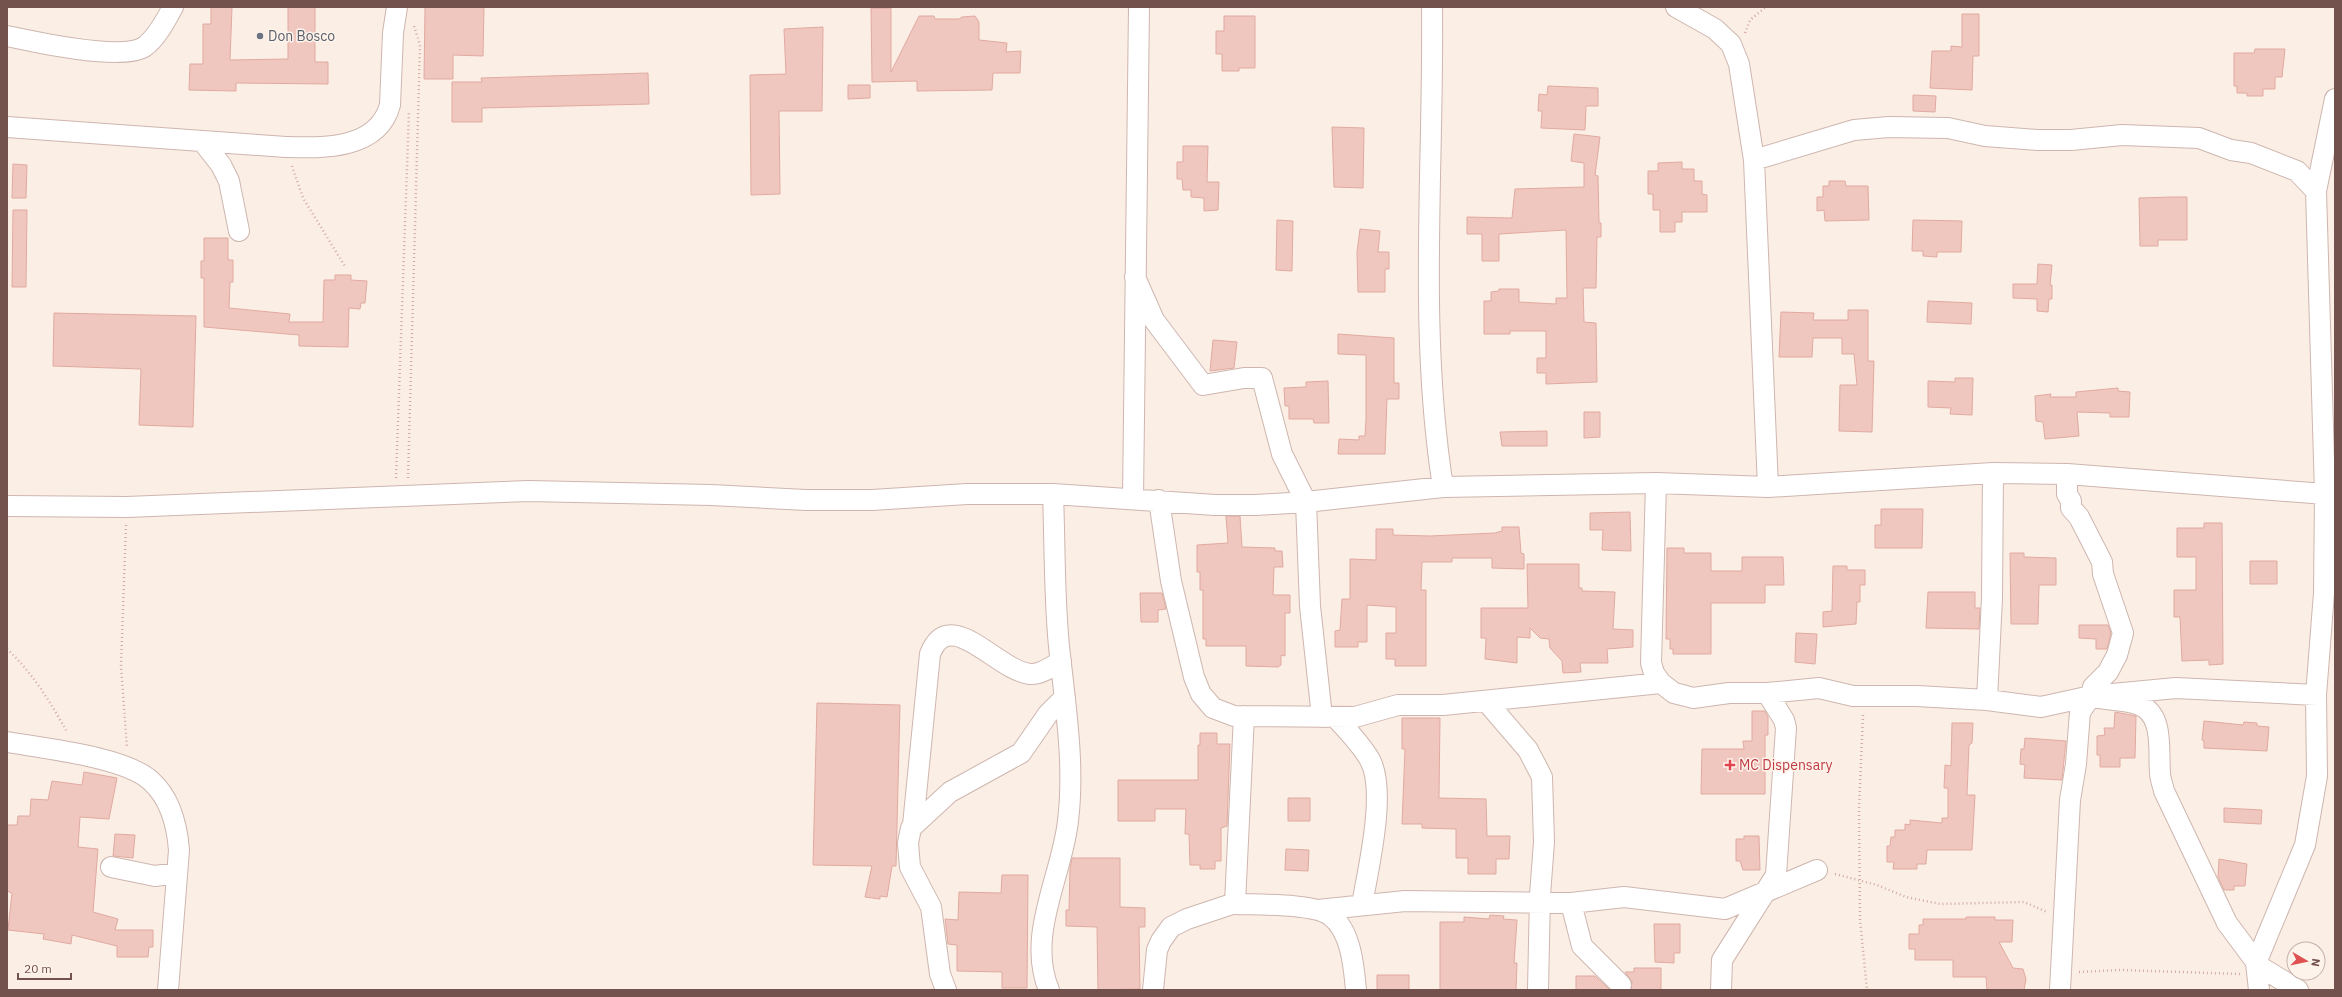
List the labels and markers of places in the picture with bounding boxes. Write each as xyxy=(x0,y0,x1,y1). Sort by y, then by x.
place label: Don Bosco xyxy=(268,27,335,45)
marker: Don Bosco xyxy=(255,31,265,41)
place label: MC Dispensary xyxy=(1739,756,1832,774)
marker: MC Dispensary xyxy=(1724,759,1736,771)

